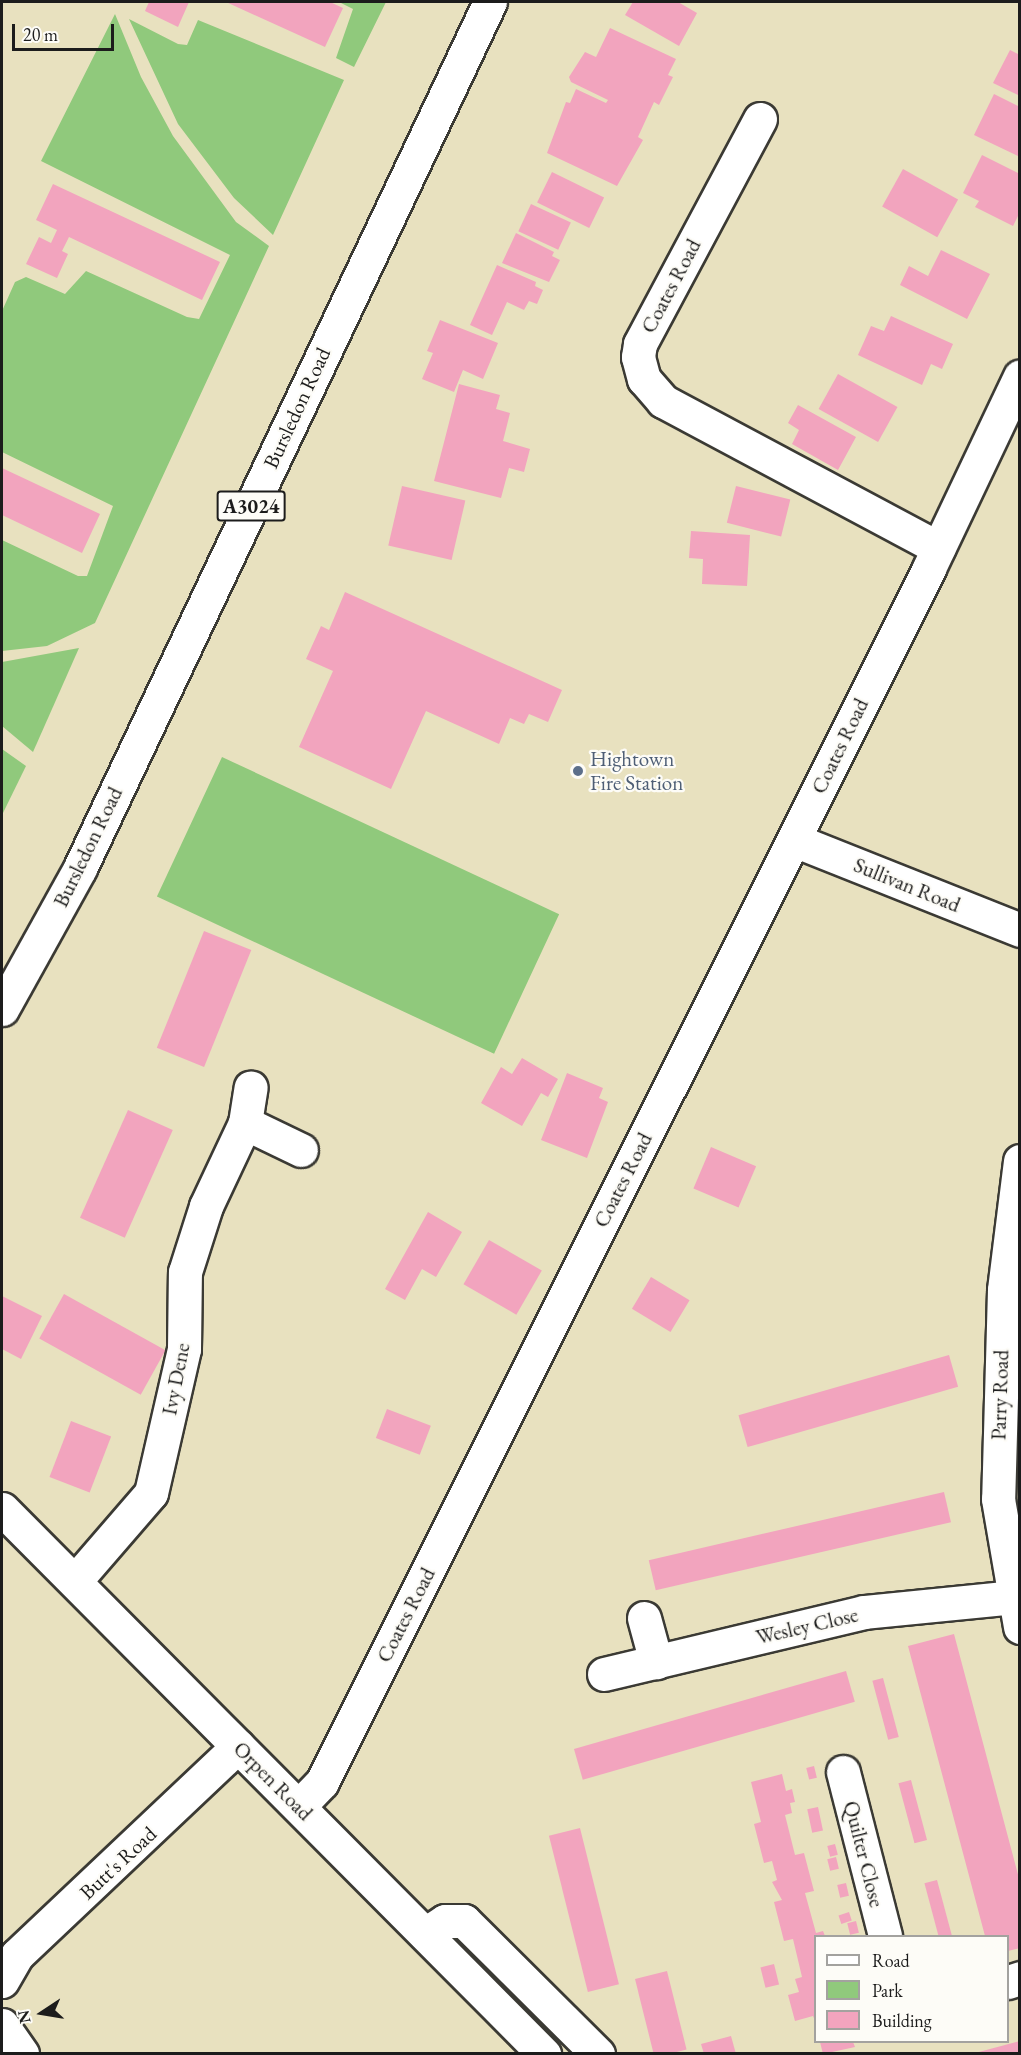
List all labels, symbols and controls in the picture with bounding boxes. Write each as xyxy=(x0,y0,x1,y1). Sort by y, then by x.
scale bar xyxy=(15,12,117,50)
text: 20 m xyxy=(23,23,58,46)
street label: Coates Road xyxy=(636,235,706,337)
street label: Bursledon Road xyxy=(258,344,336,472)
road number: A3024 xyxy=(216,489,286,523)
street label: Coates Road xyxy=(806,694,874,798)
place label: Hightown Fire Station xyxy=(590,746,683,796)
marker: Hightown Fire Station xyxy=(571,764,585,778)
street label: Bursledon Road xyxy=(48,783,128,911)
street label: Sullivan Road xyxy=(850,852,964,918)
street label: Coates Road xyxy=(588,1128,658,1232)
street label: Ivy Dene xyxy=(157,1341,195,1417)
street label: Parry Road xyxy=(986,1349,1014,1441)
street label: Coates Road xyxy=(371,1563,441,1667)
street label: Wesley Close xyxy=(753,1602,861,1650)
street label: Orpen Road xyxy=(228,1736,318,1826)
street label: Quilter Close xyxy=(839,1798,889,1910)
street label: Butt's Road xyxy=(74,1821,162,1905)
legend xyxy=(814,1935,1009,2043)
text: Road xyxy=(872,1949,910,1972)
text: Park xyxy=(872,1979,903,2002)
north arrow xyxy=(12,1983,72,2043)
text: N xyxy=(12,2008,36,2025)
text: Building xyxy=(872,2009,932,2032)

